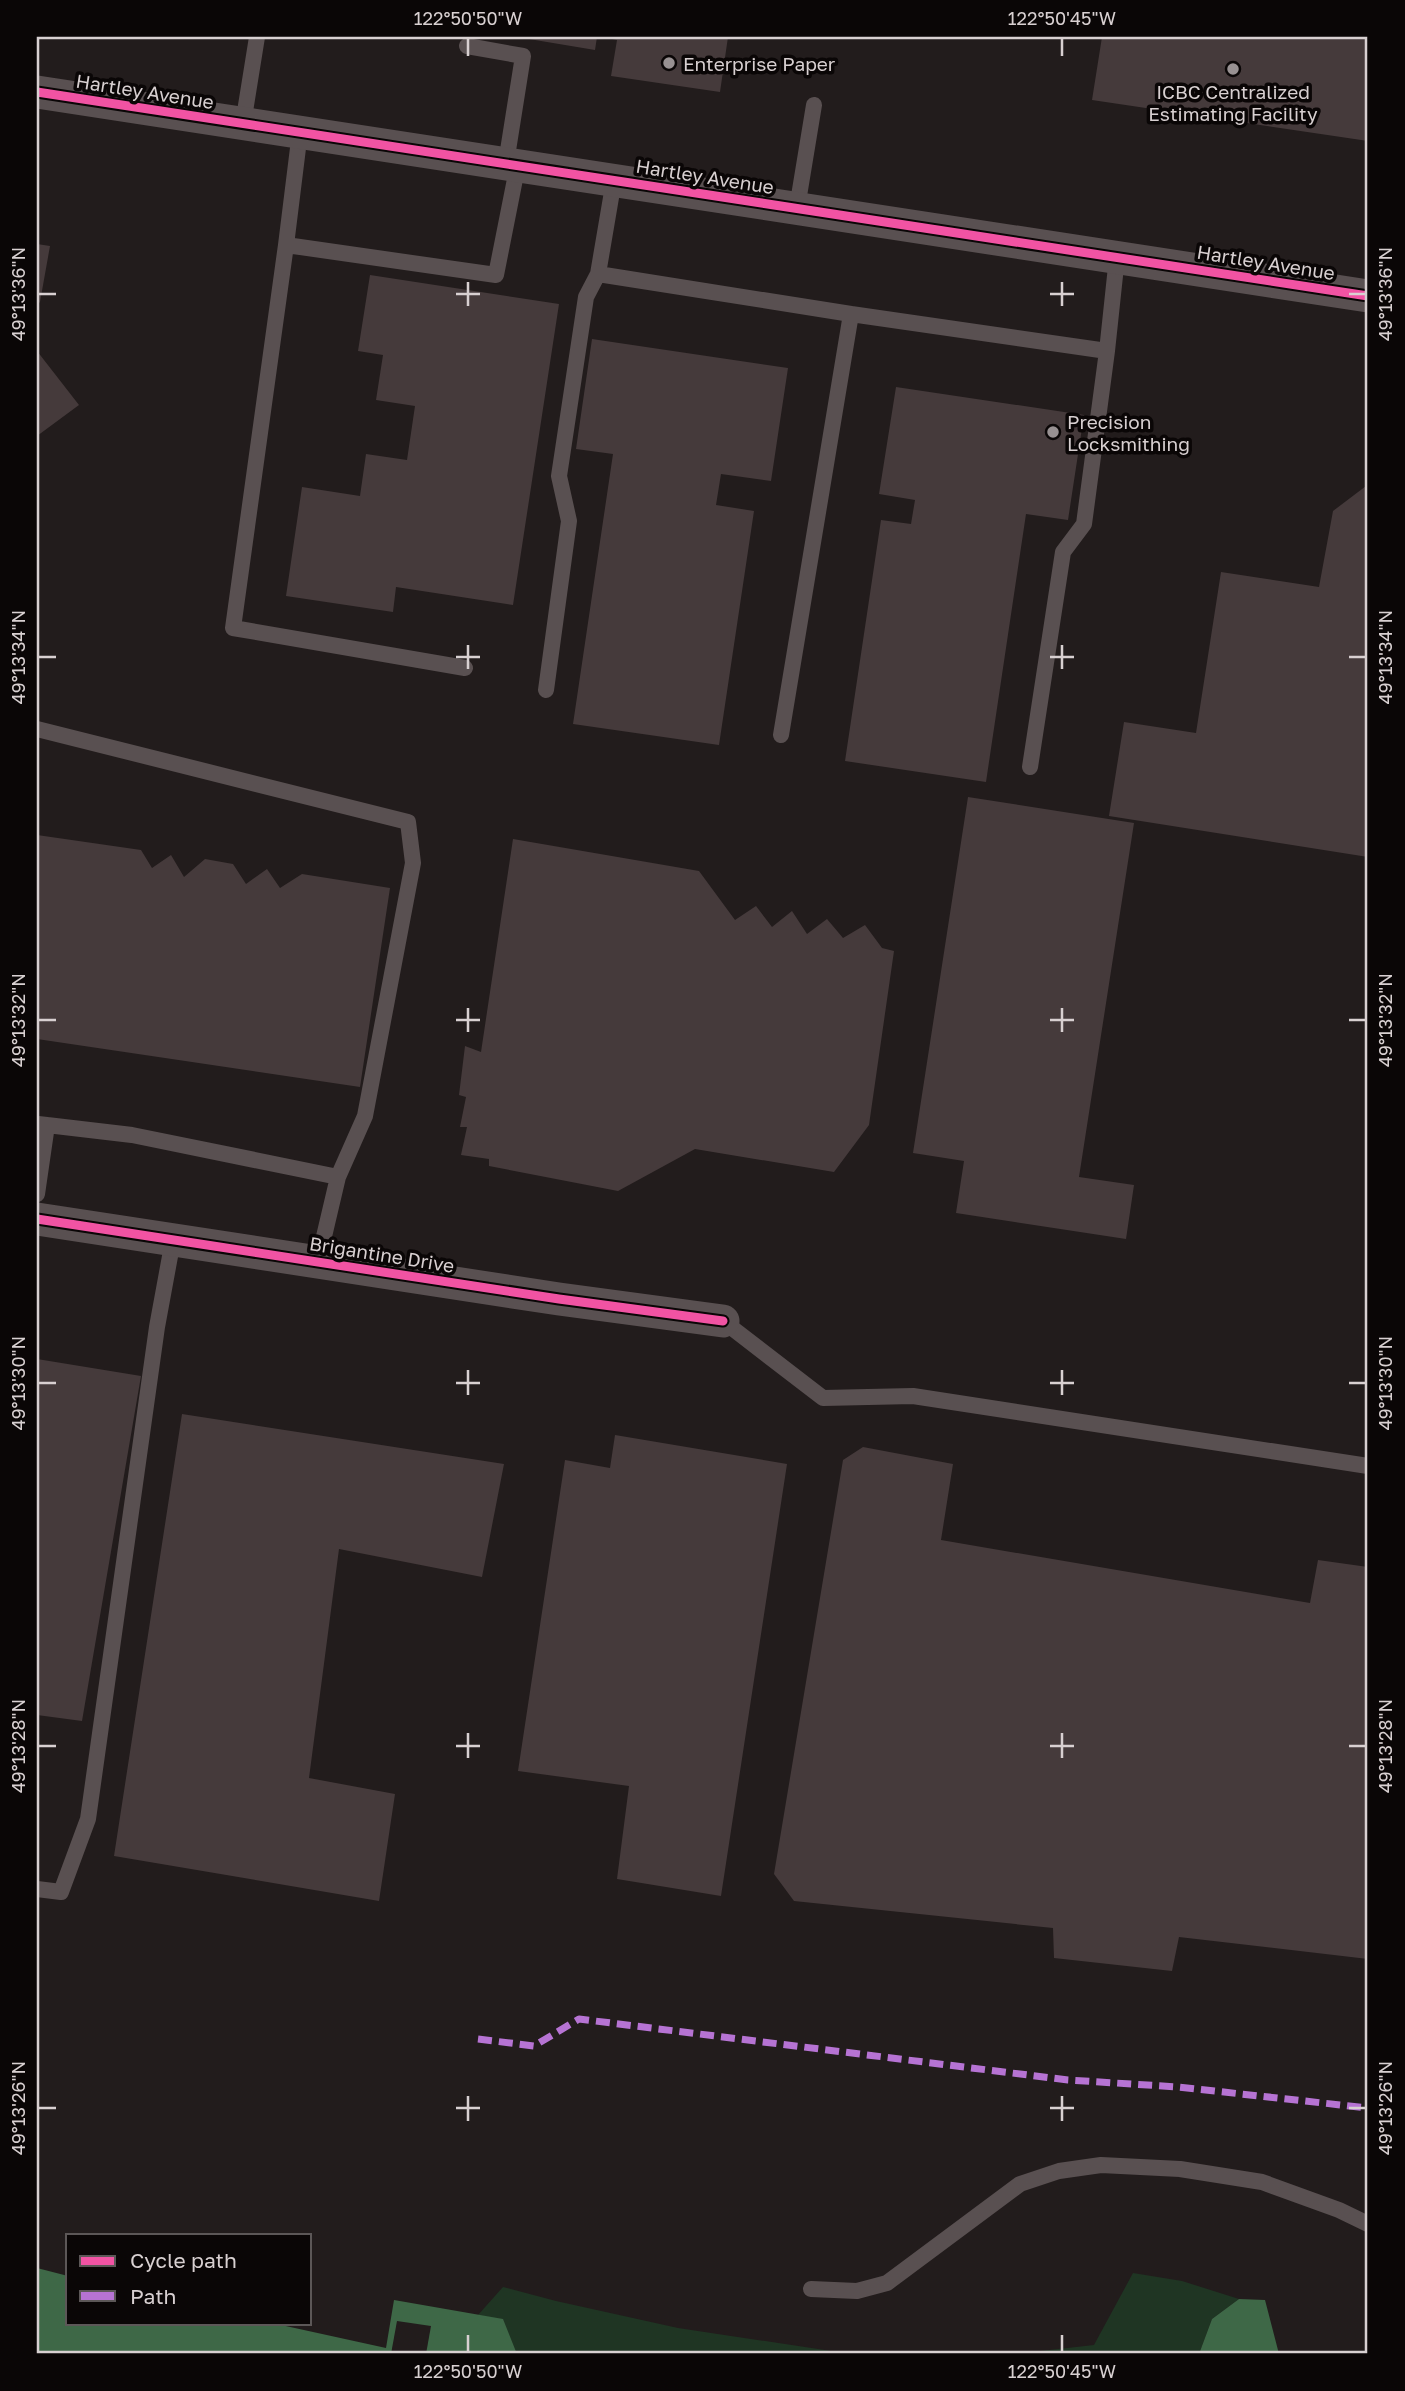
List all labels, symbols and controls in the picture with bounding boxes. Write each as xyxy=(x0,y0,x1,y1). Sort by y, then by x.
text: 122°50'50"W xyxy=(414,7,522,29)
text: 122°50'45"W xyxy=(1008,7,1116,29)
place label: Enterprise Paper xyxy=(683,52,836,75)
marker: Enterprise Paper xyxy=(661,55,677,71)
marker: ICBC Centralized Estimating Facility xyxy=(1225,61,1241,77)
street label: Hartley Avenue xyxy=(74,69,216,113)
place label: ICBC Centralized Estimating Facility xyxy=(1148,80,1318,125)
street label: Hartley Avenue xyxy=(634,154,776,198)
street label: Hartley Avenue xyxy=(1195,240,1337,284)
text: 49°13'36"N xyxy=(7,247,29,341)
text: 49°13'36"N xyxy=(1374,247,1396,341)
place label: Precision Locksmithing xyxy=(1067,410,1190,455)
marker: Precision Locksmithing xyxy=(1045,424,1061,440)
text: 49°13'34"N xyxy=(7,610,29,704)
text: 49°13'34"N xyxy=(1374,610,1396,704)
text: 49°13'32"N xyxy=(7,973,29,1067)
text: 49°13'32"N xyxy=(1374,973,1396,1067)
street label: Brigantine Drive xyxy=(308,1231,456,1277)
text: 49°13'30"N xyxy=(7,1336,29,1430)
text: 49°13'30"N xyxy=(1374,1336,1396,1430)
text: 49°13'28"N xyxy=(7,1699,29,1793)
text: 49°13'28"N xyxy=(1374,1699,1396,1793)
text: 49°13'26"N xyxy=(7,2061,29,2155)
text: 49°13'26"N xyxy=(1374,2061,1396,2155)
legend xyxy=(66,2234,312,2324)
text: Cycle path xyxy=(130,2247,237,2273)
text: Path xyxy=(130,2283,177,2309)
text: 122°50'50"W xyxy=(414,2360,522,2382)
text: 122°50'45"W xyxy=(1008,2360,1116,2382)

